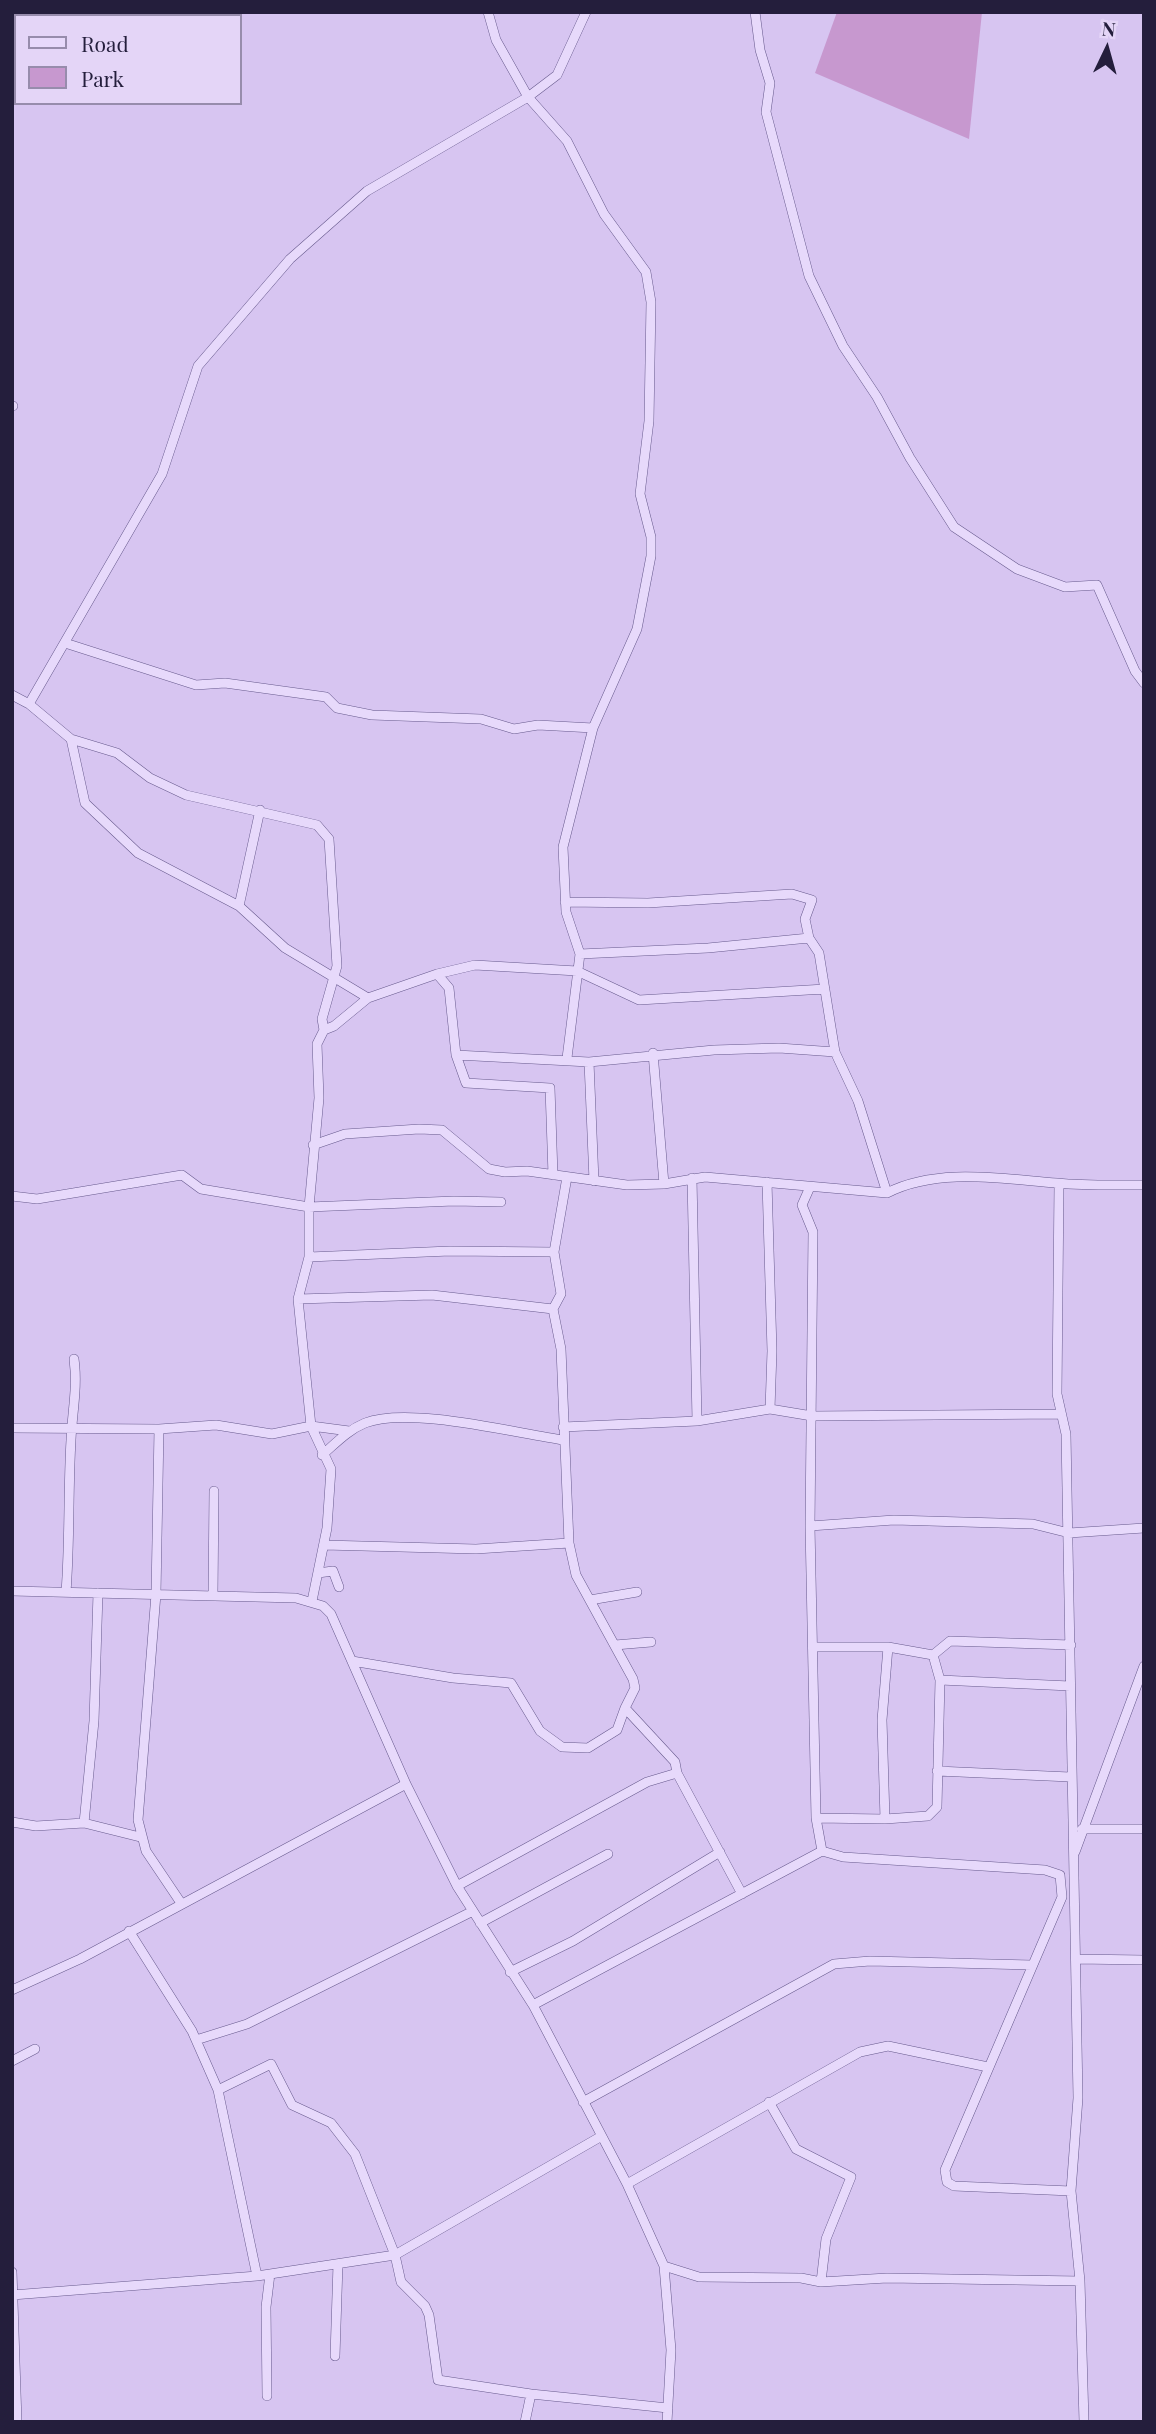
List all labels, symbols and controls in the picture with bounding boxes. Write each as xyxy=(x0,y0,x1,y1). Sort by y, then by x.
legend xyxy=(14,14,242,105)
north arrow xyxy=(1072,14,1142,84)
text: N xyxy=(1101,15,1117,42)
text: Road xyxy=(81,29,129,57)
text: Park xyxy=(81,64,124,92)

